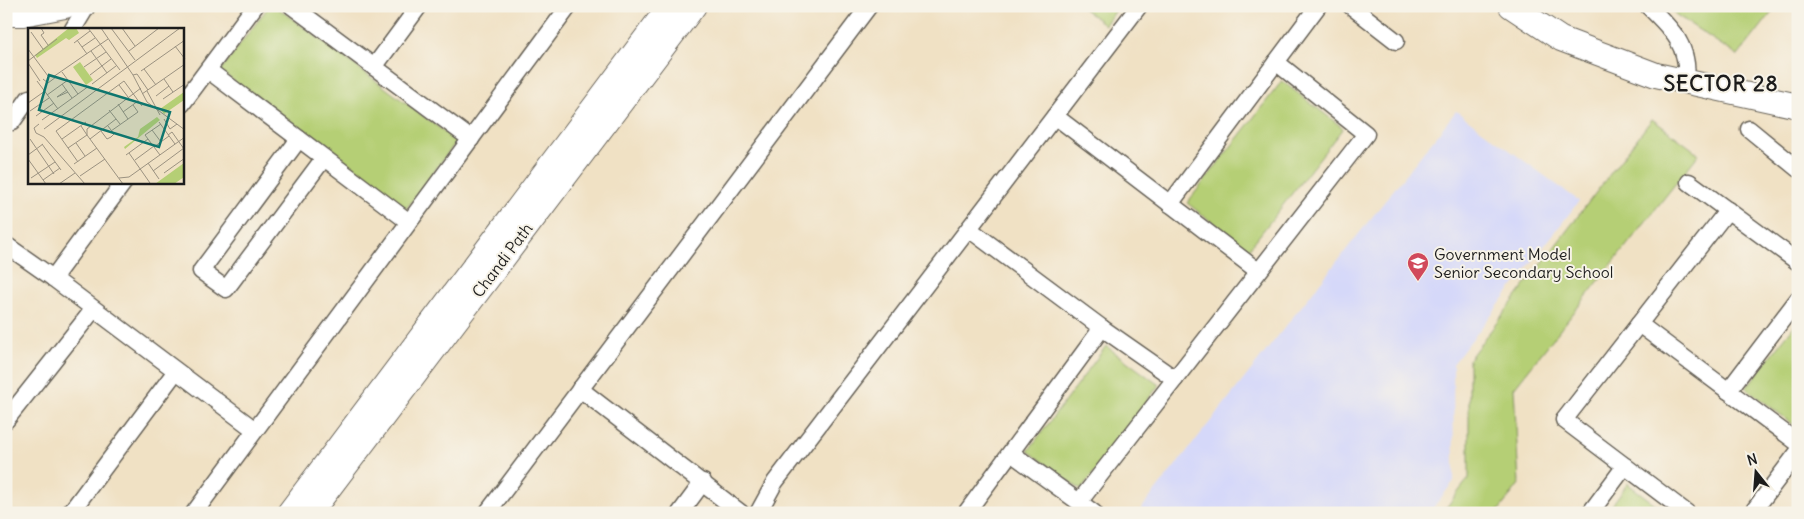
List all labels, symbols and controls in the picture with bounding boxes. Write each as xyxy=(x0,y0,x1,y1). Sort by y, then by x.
inset map xyxy=(28,28,184,184)
district label: SECTOR 28 xyxy=(1663,70,1779,97)
street label: Chandi Path xyxy=(468,219,536,301)
place label: Government Model Senior Secondary School xyxy=(1434,244,1613,282)
school or university icon: Government Model Senior Secondary School xyxy=(1406,251,1430,282)
north arrow xyxy=(1732,446,1782,496)
text: N xyxy=(1745,450,1759,470)

